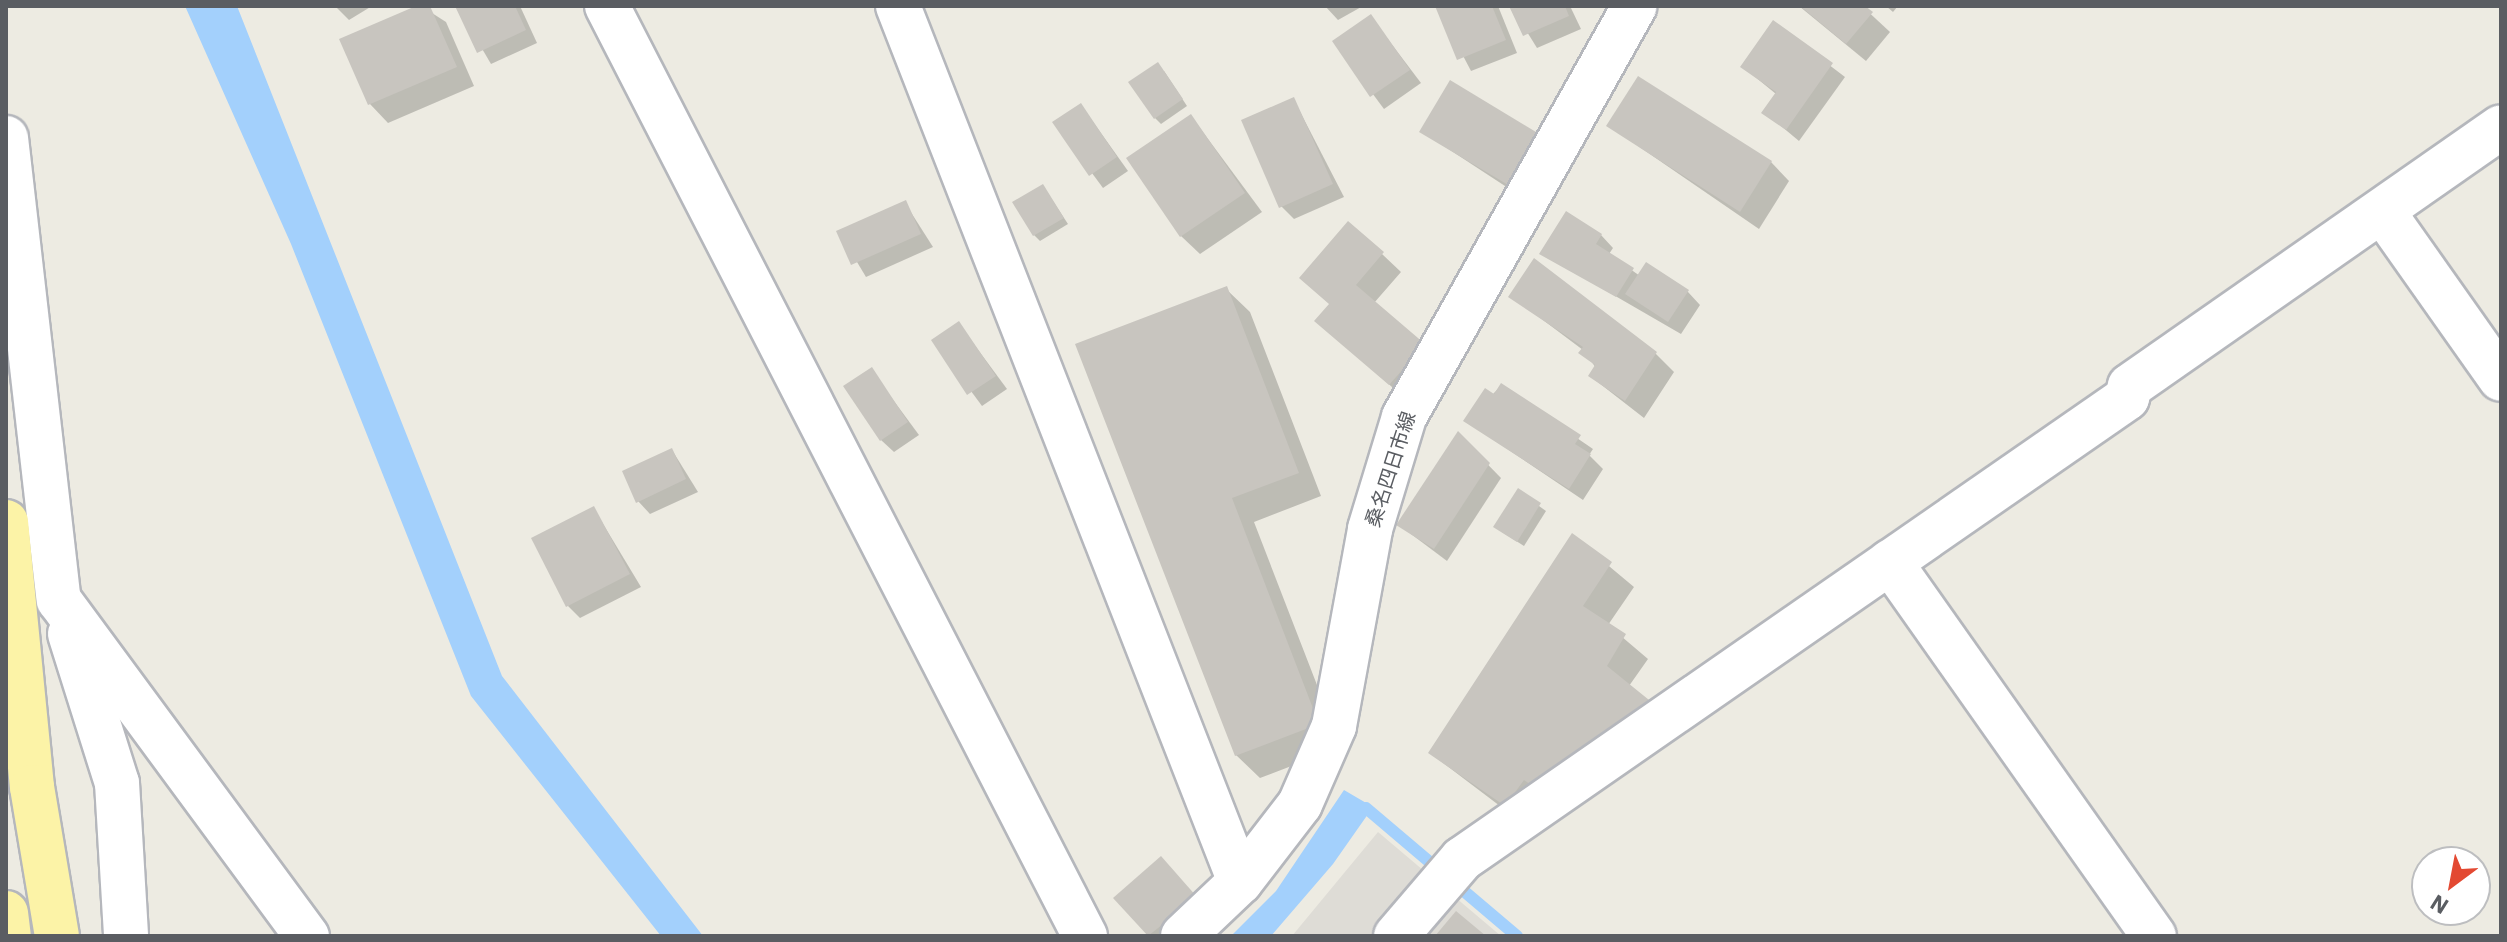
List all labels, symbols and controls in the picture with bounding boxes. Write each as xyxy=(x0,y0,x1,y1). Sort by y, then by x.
street label: 桑名四日市線 xyxy=(1360,408,1420,530)
north arrow xyxy=(2411,846,2491,926)
text: N xyxy=(2425,889,2454,922)

